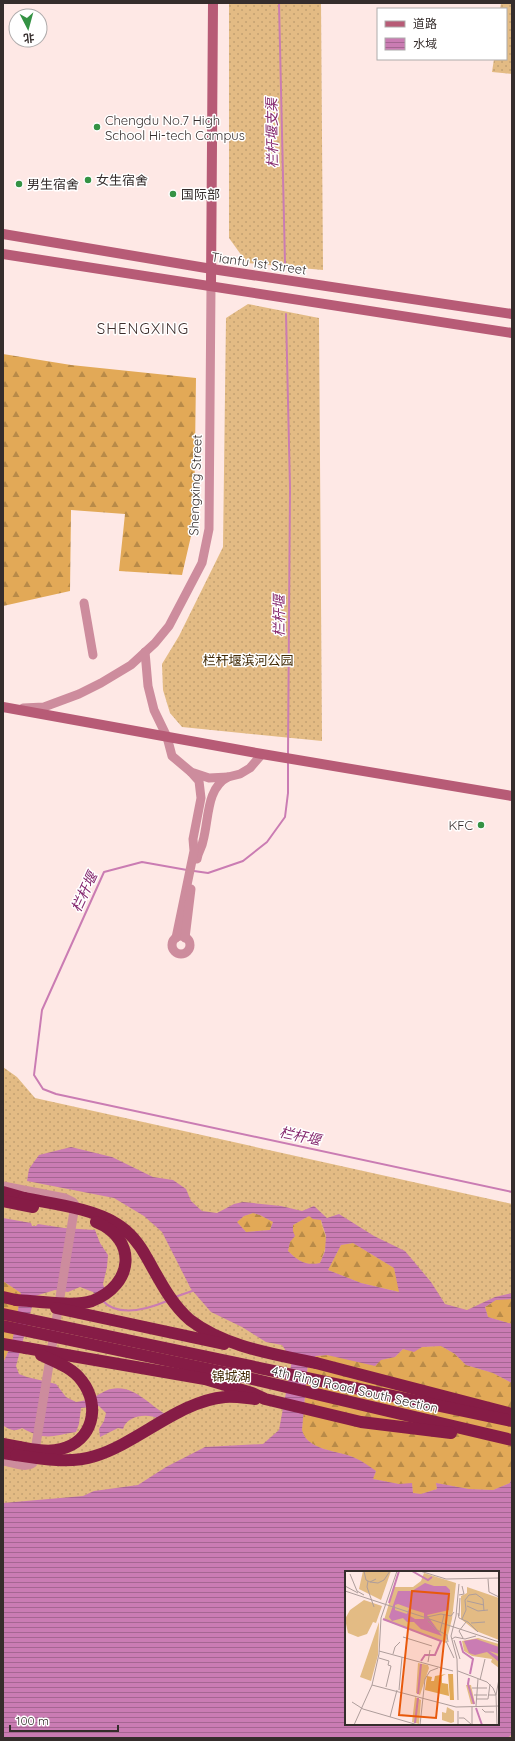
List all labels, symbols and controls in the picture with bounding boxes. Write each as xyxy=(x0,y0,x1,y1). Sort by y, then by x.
north arrow xyxy=(8,8,48,48)
legend xyxy=(377,8,507,60)
text: 道路 xyxy=(413,16,437,31)
text: 北 xyxy=(23,30,35,45)
text: 水域 xyxy=(413,36,437,51)
water label: 栏杆堰支渠 xyxy=(262,96,282,168)
place label: Chengdu No.7 High School Hi-tech Campus xyxy=(105,112,245,143)
marker: Chengdu No.7 High School Hi-tech Campus xyxy=(92,122,102,132)
place label: 女生宿舍 xyxy=(96,172,148,188)
marker: 女生宿舍 xyxy=(83,175,93,185)
place label: 男生宿舍 xyxy=(27,176,79,192)
marker: 男生宿舍 xyxy=(14,179,24,189)
place label: 国际部 xyxy=(181,186,220,202)
marker: 国际部 xyxy=(168,189,178,199)
street label: Tianfu 1st Street xyxy=(210,248,308,278)
district label: SHENGXING xyxy=(97,319,189,338)
street label: Shengxing Street xyxy=(185,434,205,536)
water label: 栏杆堰 xyxy=(270,593,288,637)
park label: 栏杆堰滨河公园 xyxy=(202,652,294,668)
place label: KFC xyxy=(448,817,474,833)
marker: KFC xyxy=(476,820,486,830)
water label: 栏杆堰 xyxy=(67,867,102,915)
water label: 栏杆堰 xyxy=(278,1123,324,1150)
street label: 4th Ring Road South Section xyxy=(270,1362,440,1416)
park label: 锦城湖 xyxy=(211,1368,251,1384)
inset map xyxy=(345,1571,499,1725)
scale bar xyxy=(10,1707,118,1733)
text: 100 m xyxy=(16,1713,49,1728)

